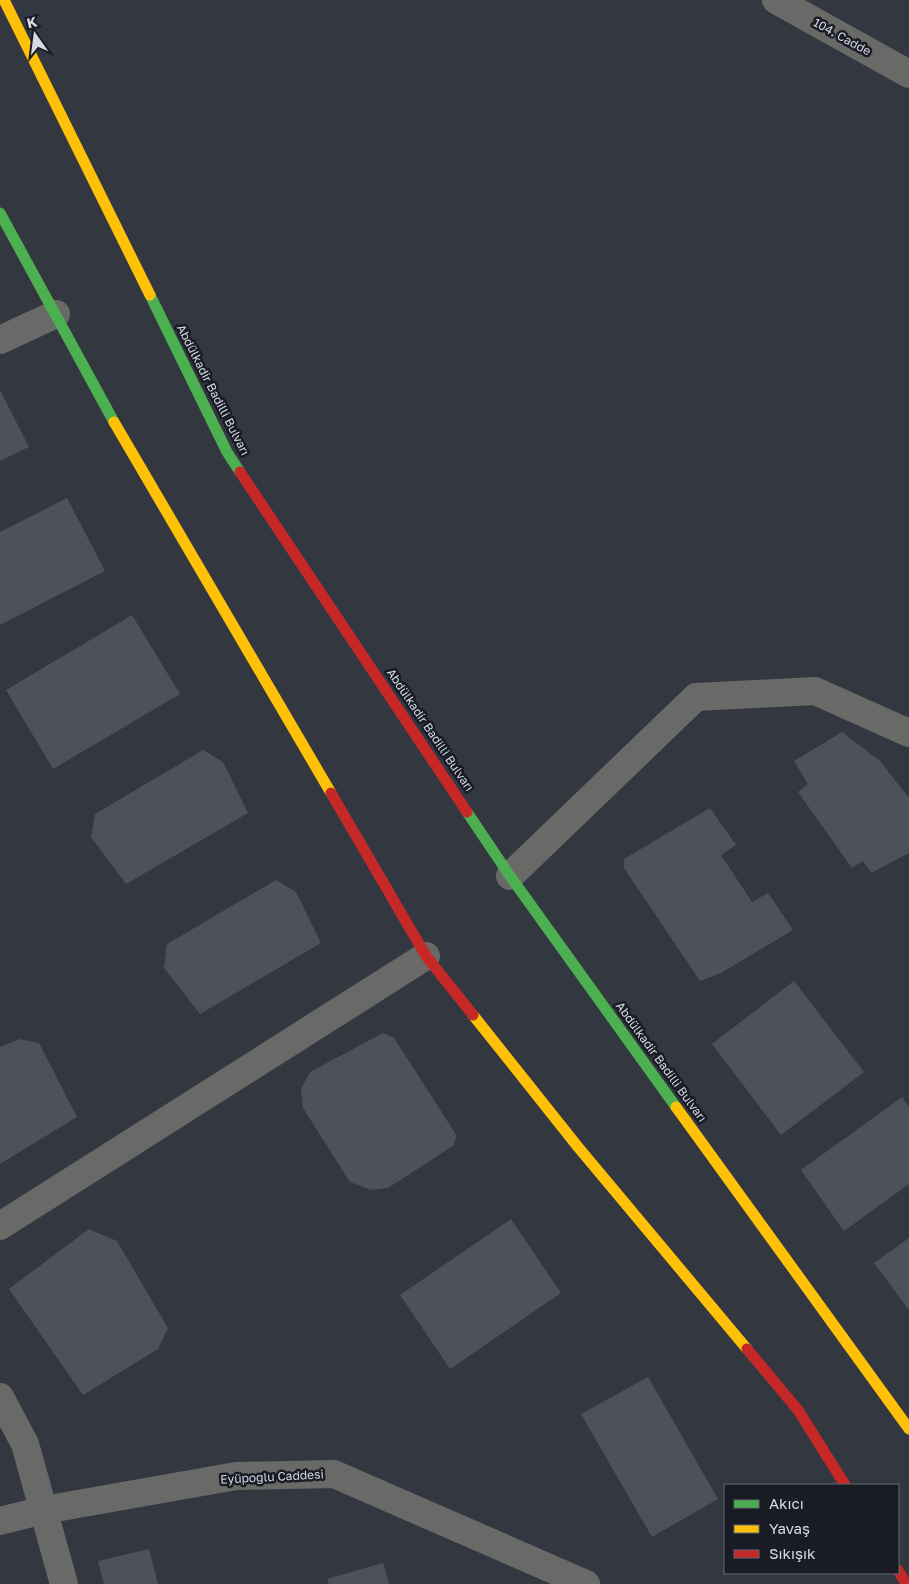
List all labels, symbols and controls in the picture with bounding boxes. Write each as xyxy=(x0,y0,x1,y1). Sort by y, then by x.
north arrow xyxy=(10,10,60,60)
text: K xyxy=(25,12,39,31)
street label: 104. Cadde xyxy=(811,15,874,59)
street label: Abdülkadir Badilli Bulvarı xyxy=(174,322,253,458)
street label: Abdülkadir Badilli Bulvarı xyxy=(384,665,477,794)
street label: Abdülkadir Badilli Bulvarı xyxy=(613,999,710,1125)
street label: Eyüpoğlu Caddesi xyxy=(220,1466,324,1487)
legend xyxy=(724,1484,899,1574)
text: Akıcı xyxy=(769,1494,804,1512)
text: Yavaş xyxy=(769,1519,810,1537)
text: Sıkışık xyxy=(769,1544,816,1562)

